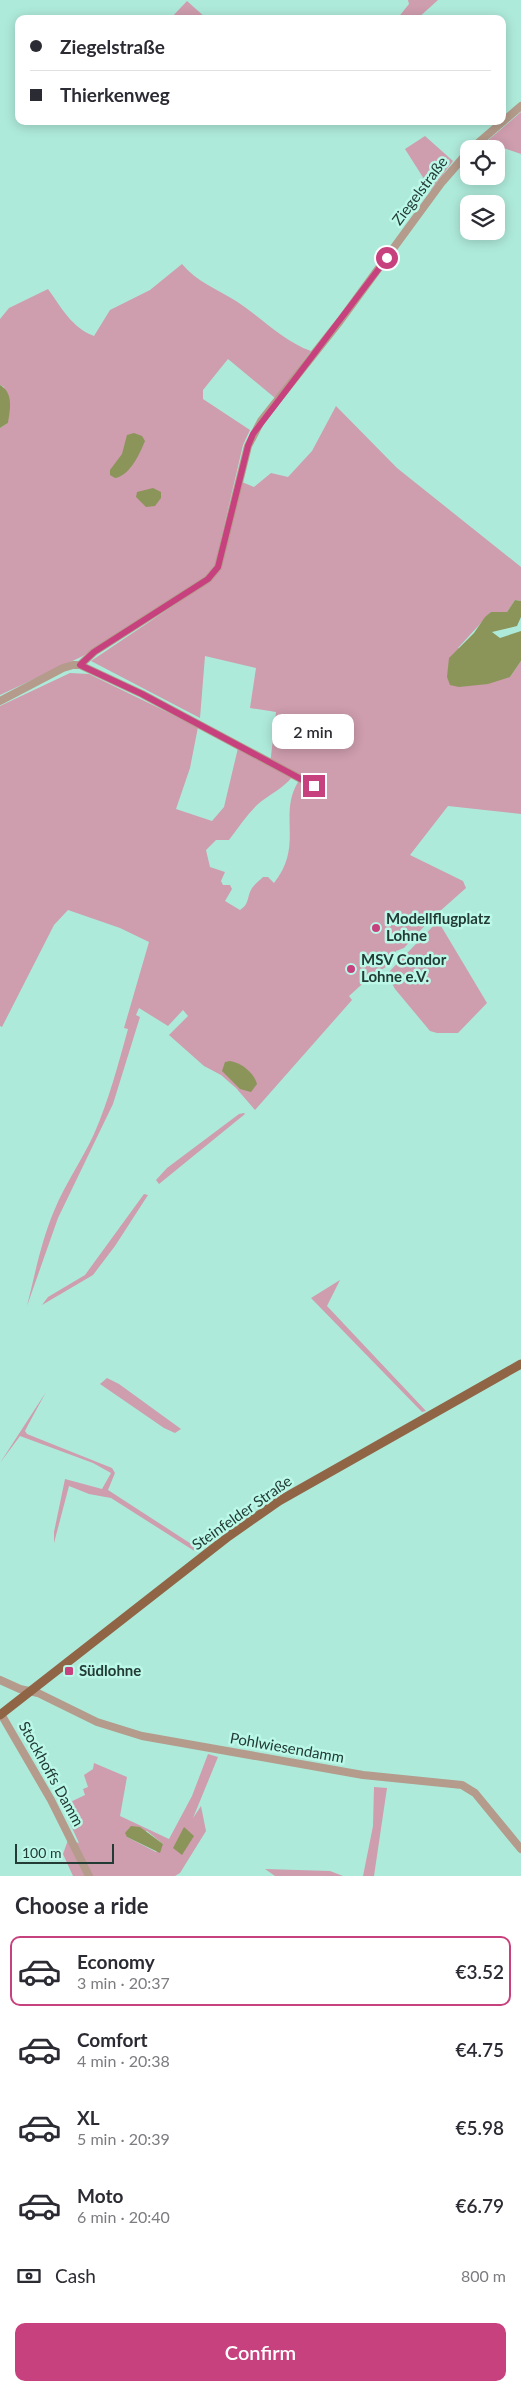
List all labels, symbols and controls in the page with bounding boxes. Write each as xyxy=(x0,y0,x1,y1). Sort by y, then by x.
text: Ziegelstraße xyxy=(60,35,165,58)
text: Thierkenweg xyxy=(60,83,170,106)
map controls xyxy=(460,140,505,240)
button: locate xyxy=(460,140,505,185)
street label: Ziegelstraße xyxy=(388,153,451,228)
button: layers xyxy=(460,195,505,240)
route start xyxy=(376,247,398,269)
callout: 2 min xyxy=(273,714,355,748)
text: 2 min xyxy=(293,722,333,741)
route end xyxy=(303,775,325,797)
place label: Modellflugplatz Lohne xyxy=(386,909,490,944)
marker: Modellflugplatz Lohne xyxy=(370,922,382,934)
place label: MSV Condor Lohne e.V. xyxy=(361,950,447,985)
marker: MSV Condor Lohne e.V. xyxy=(345,963,357,975)
street label: Steinfelder Straße xyxy=(188,1471,295,1553)
place label: Südlohne xyxy=(79,1661,141,1679)
marker: Südlohne xyxy=(63,1665,75,1677)
street label: Stockhoffs Damm xyxy=(16,1718,88,1829)
street label: Pohlwiesendamm xyxy=(229,1728,346,1766)
scale bar xyxy=(15,1841,114,1864)
text: 100 m xyxy=(22,1844,61,1861)
text: Choose a ride xyxy=(15,1892,149,1919)
icon: car xyxy=(17,1949,62,1994)
text: Economy xyxy=(77,1950,155,1973)
text: €3.52 xyxy=(455,1960,504,1983)
text: 3 min · 20:37 xyxy=(77,1973,170,1992)
icon: car xyxy=(17,2027,62,2072)
text: Comfort xyxy=(77,2028,148,2051)
text: €4.75 xyxy=(455,2038,504,2061)
text: 4 min · 20:38 xyxy=(77,2051,170,2070)
icon: car xyxy=(17,2105,62,2150)
text: XL xyxy=(77,2106,100,2129)
text: €5.98 xyxy=(455,2116,504,2139)
text: 5 min · 20:39 xyxy=(77,2129,170,2148)
icon: car xyxy=(17,2183,62,2228)
text: Moto xyxy=(77,2184,123,2207)
text: €6.79 xyxy=(455,2194,504,2217)
text: 6 min · 20:40 xyxy=(77,2207,170,2226)
icon: cash xyxy=(15,2262,43,2290)
text: Cash xyxy=(55,2264,96,2287)
text: 800 m xyxy=(461,2266,506,2285)
button: Confirm xyxy=(15,2323,506,2381)

